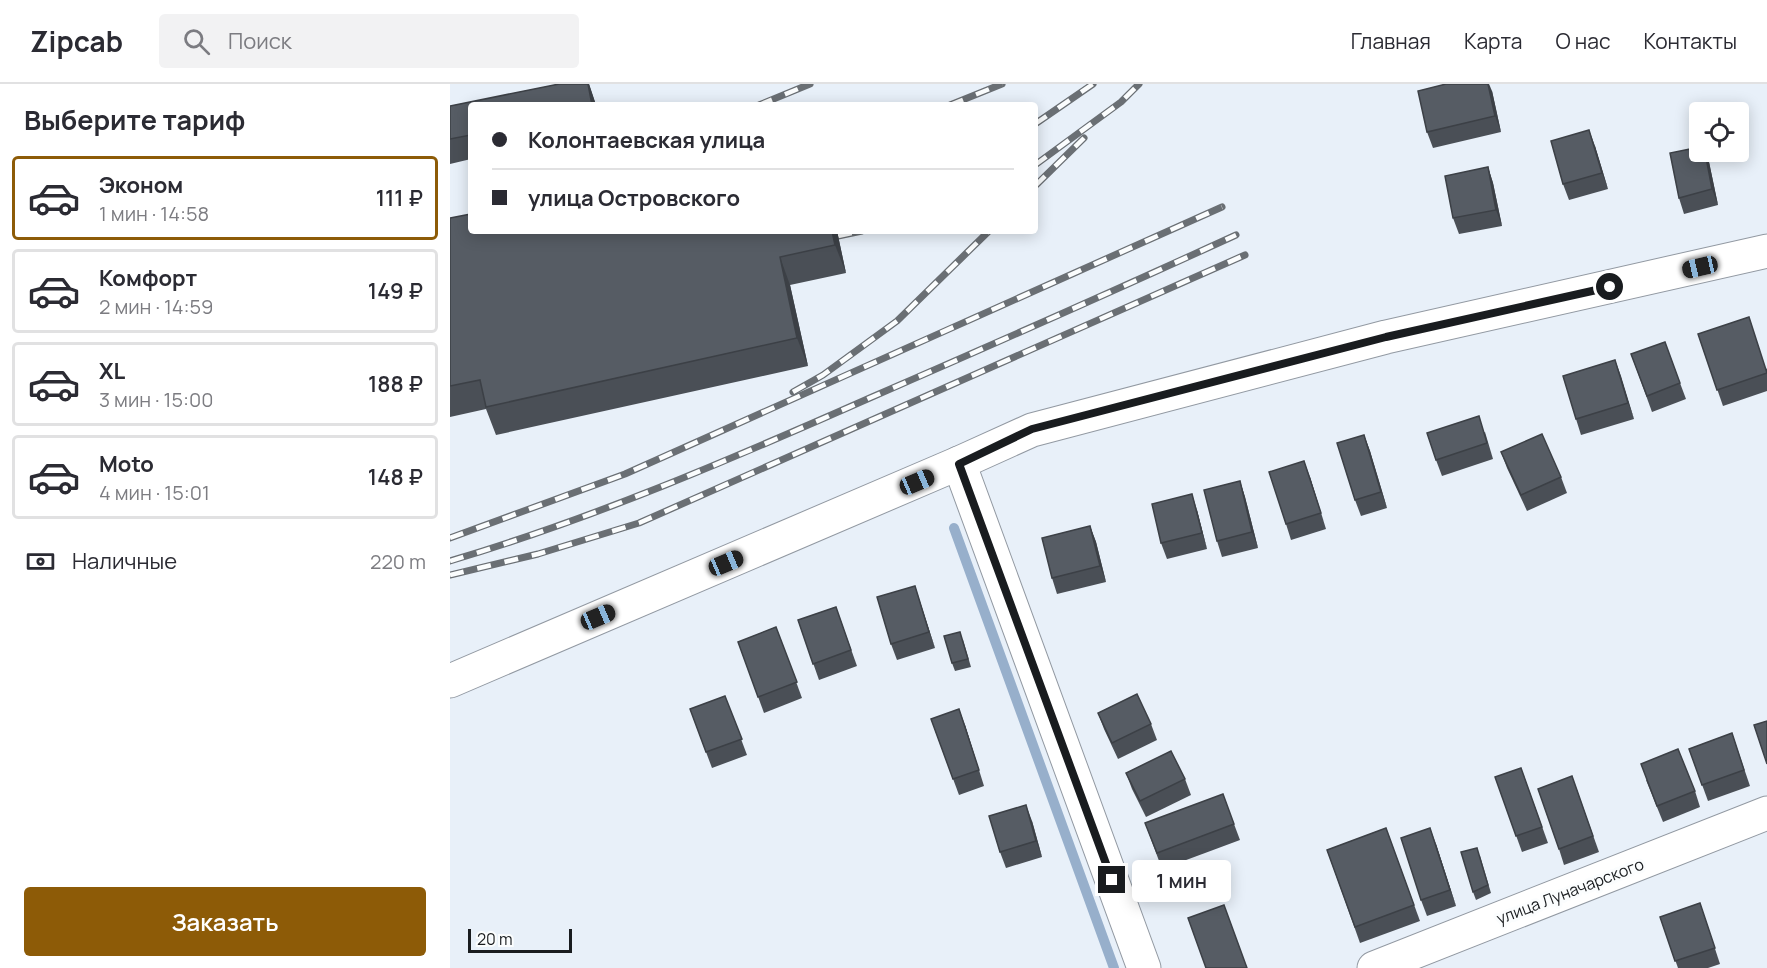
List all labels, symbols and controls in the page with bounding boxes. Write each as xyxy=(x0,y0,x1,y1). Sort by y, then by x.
search box xyxy=(159,14,579,68)
text: Zipcab xyxy=(30,22,123,60)
icon: search xyxy=(180,25,213,58)
text: Поиск xyxy=(228,26,292,56)
text: Главная xyxy=(1351,27,1431,55)
text: Карта xyxy=(1464,27,1522,55)
text: О нас xyxy=(1555,27,1611,55)
text: Контакты xyxy=(1644,27,1737,55)
text: Выберите тариф xyxy=(24,101,245,138)
map controls xyxy=(1689,102,1749,162)
button: locate xyxy=(1689,102,1749,162)
text: Колонтаевская улица xyxy=(528,125,765,155)
text: Эконом xyxy=(99,170,183,200)
icon: car xyxy=(27,171,81,225)
text: 111 ₽ xyxy=(376,183,423,213)
text: улица Островского xyxy=(528,183,740,213)
text: 1 мин · 14:58 xyxy=(99,200,209,227)
car xyxy=(1680,254,1720,280)
text: Комфорт xyxy=(99,263,197,293)
icon: car xyxy=(27,264,81,318)
route start xyxy=(1596,273,1623,300)
text: 149 ₽ xyxy=(368,276,423,306)
text: 2 мин · 14:59 xyxy=(99,293,214,320)
text: XL xyxy=(99,356,125,386)
icon: car xyxy=(27,357,81,411)
text: 188 ₽ xyxy=(368,369,423,399)
text: 3 мин · 15:00 xyxy=(99,386,213,413)
text: Moto xyxy=(99,449,154,479)
icon: car xyxy=(27,450,81,504)
text: 148 ₽ xyxy=(368,462,423,492)
car xyxy=(897,467,937,497)
text: 4 мин · 15:01 xyxy=(99,479,210,506)
icon: cash xyxy=(24,545,57,578)
text: Наличные xyxy=(72,546,177,576)
text: 220 m xyxy=(370,548,426,575)
car xyxy=(706,548,746,578)
car xyxy=(578,602,618,632)
street label: улица Луначарского xyxy=(1493,853,1647,929)
callout: 1 мин xyxy=(1133,859,1232,901)
route end xyxy=(1098,866,1125,893)
text: 1 мин xyxy=(1156,867,1207,894)
button: Заказать xyxy=(24,887,426,956)
scale bar xyxy=(468,926,572,954)
text: 20 m xyxy=(477,928,513,950)

